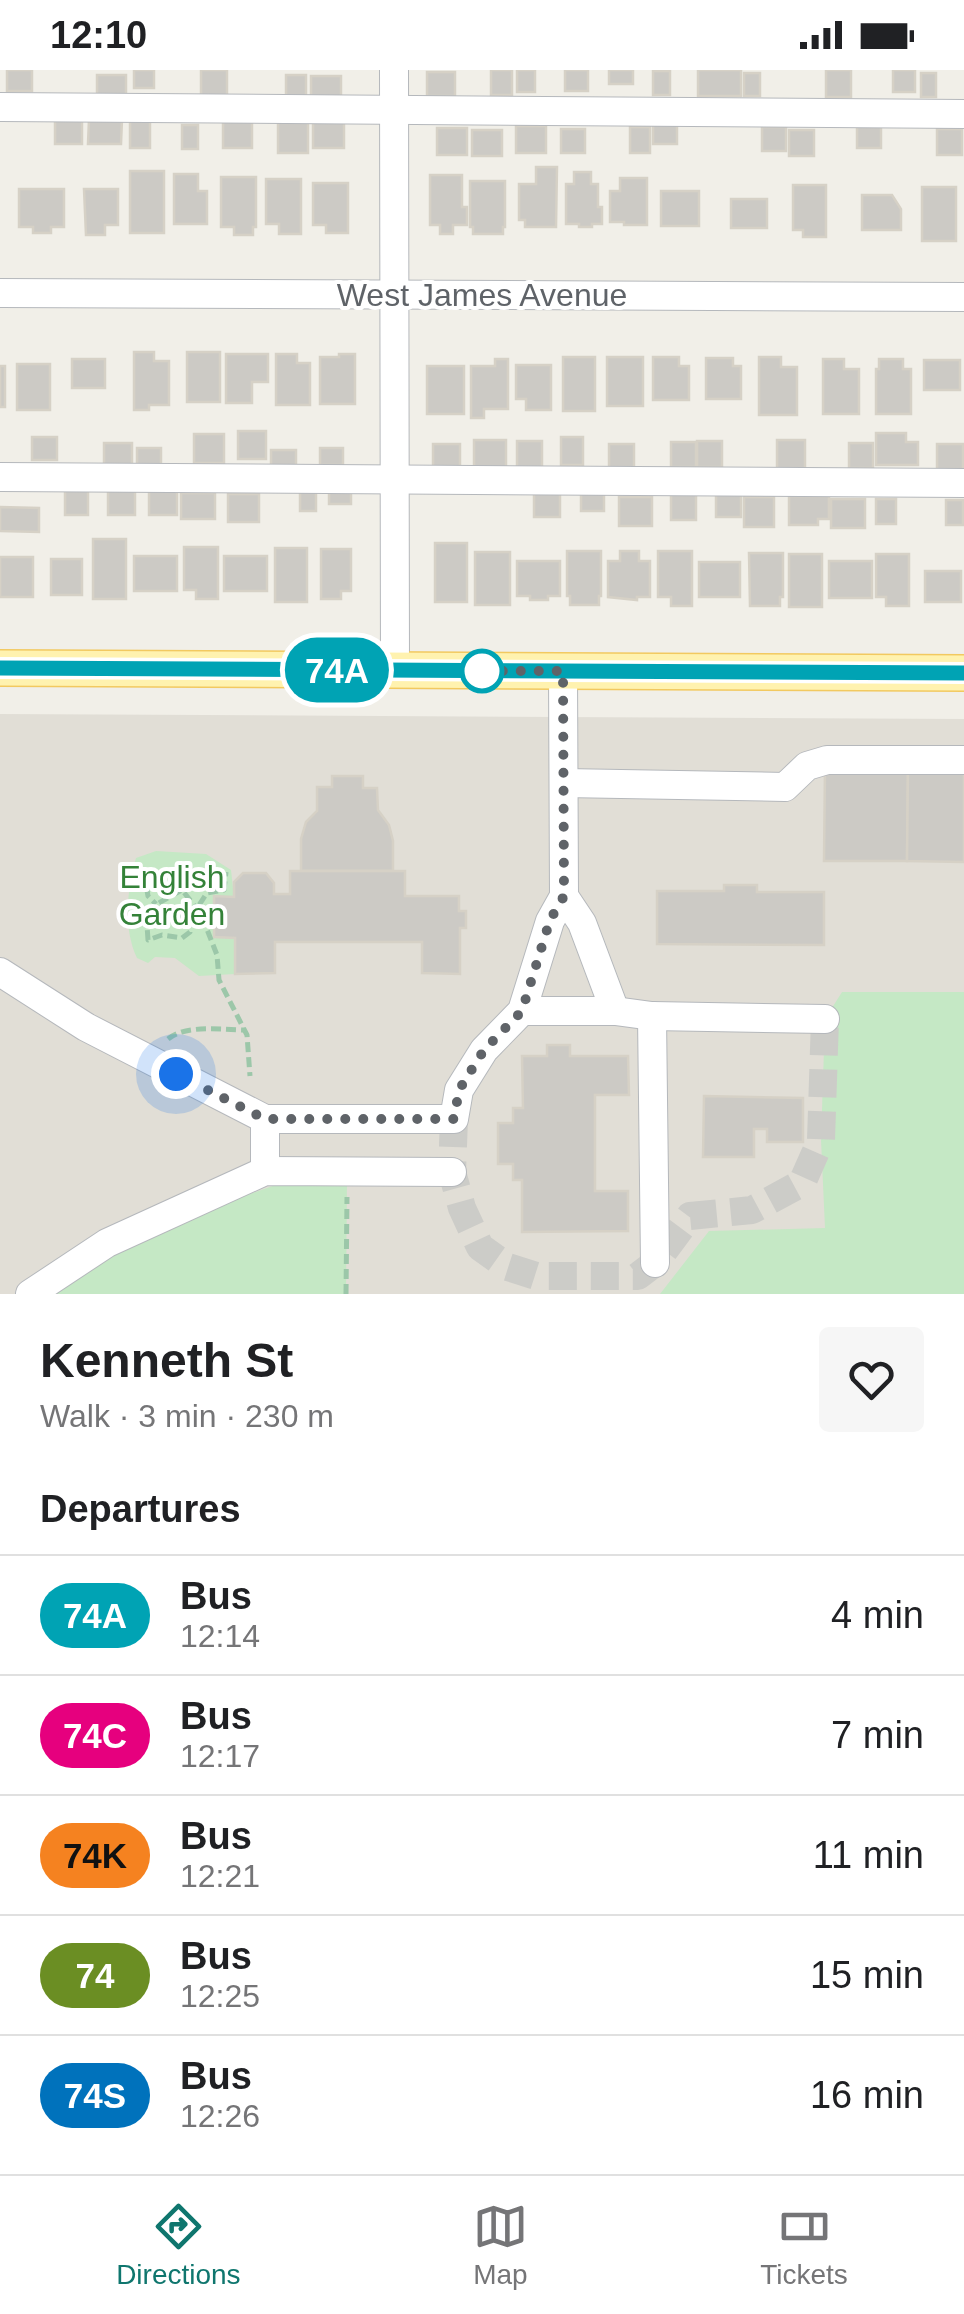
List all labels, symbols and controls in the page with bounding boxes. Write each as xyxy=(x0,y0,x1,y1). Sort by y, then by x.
text: 12:10 xyxy=(50,14,147,56)
street label: West James Avenue xyxy=(337,277,627,313)
line badge: 74A xyxy=(280,638,394,702)
unlabelled marker xyxy=(461,650,503,692)
text: 74A xyxy=(305,651,369,690)
park label: English Garden xyxy=(119,859,225,932)
your location xyxy=(151,1049,201,1099)
button: heart xyxy=(819,1327,924,1432)
text: Kenneth St xyxy=(40,1334,293,1387)
text: Walk · 3 min · 230 m xyxy=(40,1398,334,1434)
text: Departures xyxy=(40,1488,241,1530)
text: Bus xyxy=(180,1575,252,1617)
text: 4 min xyxy=(831,1594,924,1636)
text: 74A xyxy=(63,1596,127,1635)
text: 12:14 xyxy=(180,1618,260,1654)
text: Bus xyxy=(180,1695,252,1737)
text: 7 min xyxy=(831,1714,924,1756)
text: 74C xyxy=(63,1716,127,1755)
text: 12:17 xyxy=(180,1738,260,1774)
text: Bus xyxy=(180,1815,252,1857)
text: 11 min xyxy=(813,1834,924,1876)
text: 74K xyxy=(63,1836,127,1875)
text: 12:21 xyxy=(180,1858,260,1894)
text: Bus xyxy=(180,1935,252,1977)
text: 15 min xyxy=(810,1954,924,1996)
text: 74 xyxy=(76,1956,114,1995)
text: 12:25 xyxy=(180,1978,260,2014)
text: Bus xyxy=(180,2055,252,2097)
text: 16 min xyxy=(810,2074,924,2116)
text: 74S xyxy=(64,2076,126,2115)
text: 12:26 xyxy=(180,2098,260,2134)
tab: Directions xyxy=(116,2199,241,2291)
tab: Map xyxy=(473,2199,528,2291)
tab: Tickets xyxy=(760,2199,848,2291)

